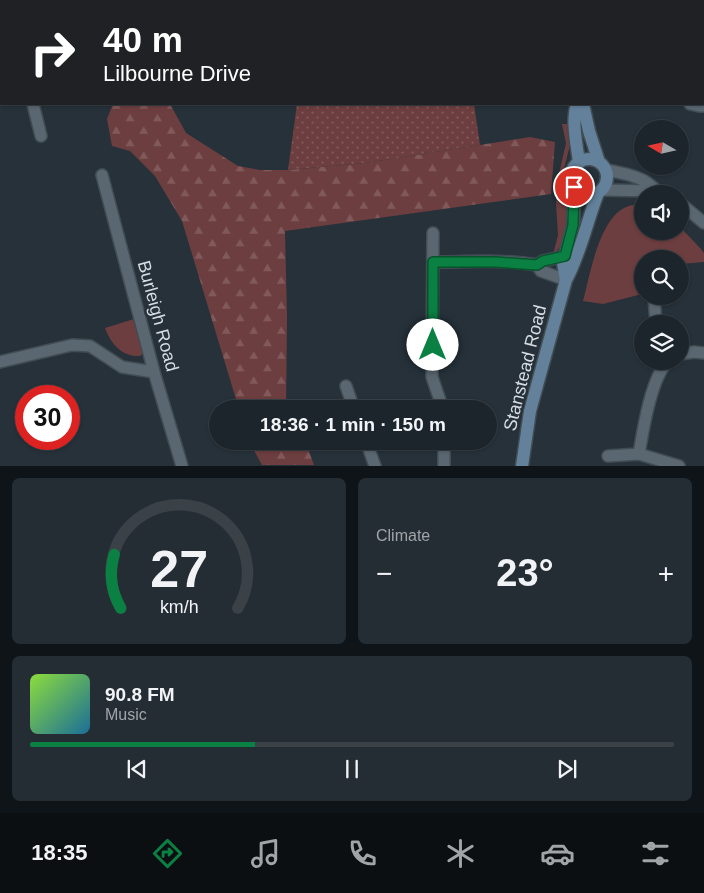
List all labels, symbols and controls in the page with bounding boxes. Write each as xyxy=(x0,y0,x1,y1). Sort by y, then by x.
icon: right xyxy=(20,20,85,85)
text: 40 m xyxy=(103,20,183,59)
text: Lilbourne Drive xyxy=(103,61,251,86)
north arrow xyxy=(634,120,689,175)
map controls xyxy=(634,120,689,370)
pin xyxy=(553,166,595,208)
icon: arrive xyxy=(560,173,588,201)
button: sound xyxy=(634,185,689,240)
button: search xyxy=(634,250,689,305)
street label: Burleigh Road xyxy=(134,258,182,374)
street label: Stanstead Road xyxy=(500,303,550,433)
button: layers xyxy=(634,315,689,370)
position arrow xyxy=(406,318,458,370)
speed limit sign: 30 xyxy=(15,385,80,450)
text: 18:36 · 1 min · 150 m xyxy=(260,414,446,435)
text: Climate xyxy=(376,527,430,544)
text: 27 xyxy=(150,540,208,598)
text: 23° xyxy=(496,552,554,594)
text: − xyxy=(376,558,392,589)
text: + xyxy=(658,558,674,589)
text: km/h xyxy=(160,597,198,617)
text: 90.8 FM xyxy=(105,684,175,705)
text: Music xyxy=(105,706,147,723)
icon: previous xyxy=(123,755,151,783)
icon: pause xyxy=(338,755,366,783)
icon: next xyxy=(553,755,581,783)
icon: directions xyxy=(150,836,185,871)
icon: music xyxy=(248,836,283,871)
icon: phone xyxy=(345,836,380,871)
icon: climate xyxy=(443,836,478,871)
icon: car xyxy=(540,836,575,871)
icon: filters xyxy=(638,836,673,871)
text: 18:35 xyxy=(31,840,88,865)

